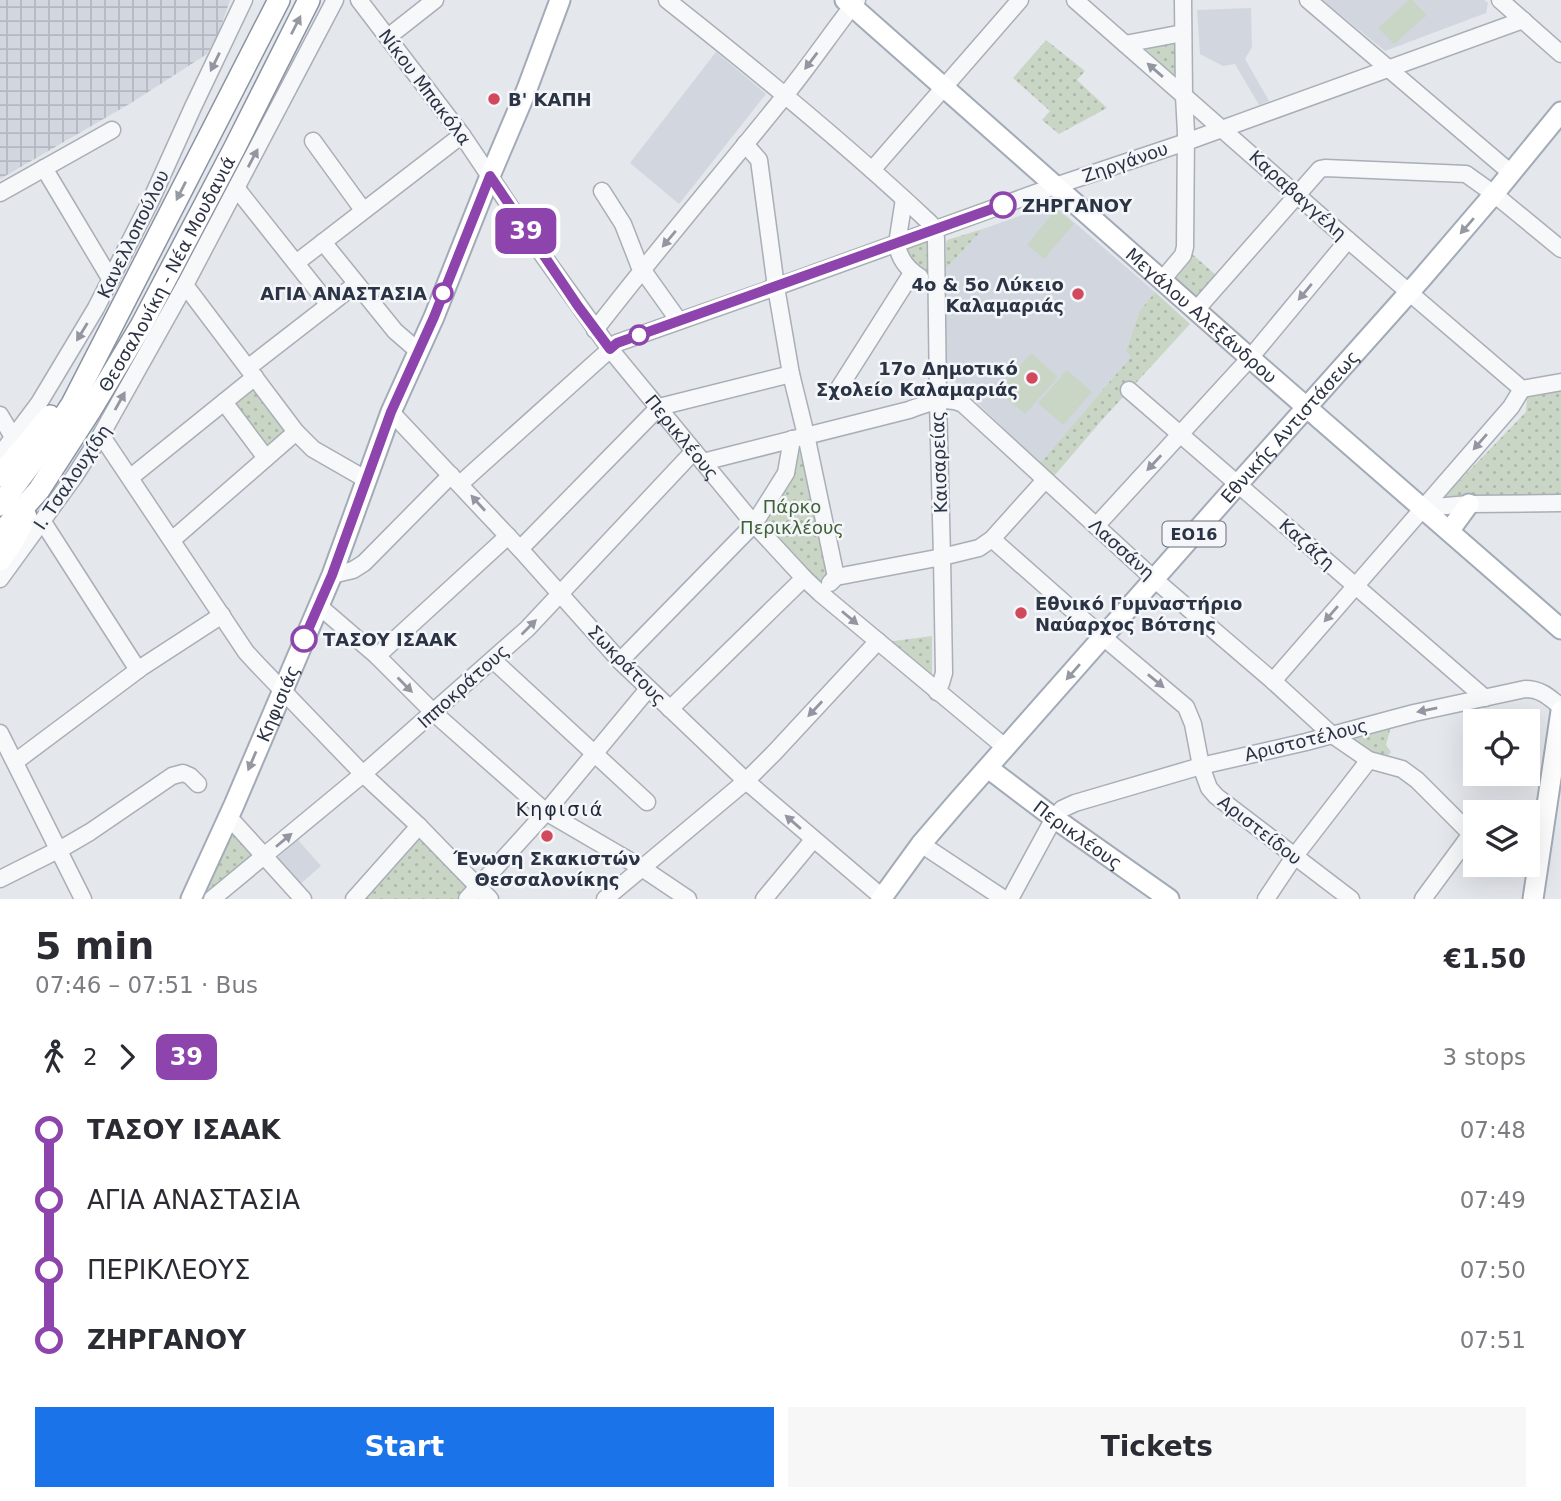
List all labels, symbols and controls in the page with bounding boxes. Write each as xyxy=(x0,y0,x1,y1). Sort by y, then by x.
one-way arrow xyxy=(289,15,301,35)
street label: Νίκου Μπακόλα xyxy=(375,25,475,149)
one-way arrow xyxy=(209,52,220,72)
one-way arrow xyxy=(804,52,818,70)
one-way arrow xyxy=(1146,62,1164,78)
place label: Β' ΚΑΠΗ xyxy=(508,89,592,110)
marker: Β' ΚΑΠΗ xyxy=(486,91,502,107)
street label: Ζηργάνου xyxy=(1079,138,1171,186)
street label: Καραβαγγέλη xyxy=(1245,146,1351,244)
one-way arrow xyxy=(247,148,258,168)
street label: Θεσσαλονίκη - Νέα Μουδανιά xyxy=(94,152,239,395)
street label: Κανελλοπούλου xyxy=(93,166,173,302)
one-way arrow xyxy=(175,181,186,201)
marker: ΖΗΡΓΑΝΟΥ xyxy=(990,192,1016,218)
place label: ΖΗΡΓΑΝΟΥ xyxy=(1022,195,1133,216)
line badge: 39 xyxy=(494,208,558,254)
text: 39 xyxy=(509,217,543,245)
one-way arrow xyxy=(1460,217,1475,234)
one-way arrow xyxy=(662,230,677,247)
street label: Μεγάλου Αλεξάνδρου xyxy=(1122,243,1281,387)
place label: 4ο & 5ο Λύκειο Καλαμαριάς xyxy=(911,274,1064,316)
place label: ΑΓΙΑ ΑΝΑΣΤΑΣΙΑ xyxy=(260,283,427,304)
marker: ΑΓΙΑ ΑΝΑΣΤΑΣΙΑ xyxy=(433,283,453,303)
one-way arrow xyxy=(1298,284,1313,301)
marker: 4ο & 5ο Λύκειο Καλαμαριάς xyxy=(1070,286,1086,302)
one-way arrow xyxy=(76,322,89,341)
unlabelled marker xyxy=(629,325,649,345)
street label: Εθνικής Αντιστάσεως xyxy=(1216,346,1363,507)
place label: 17ο Δημοτικό Σχολείο Καλαμαριάς xyxy=(816,358,1018,400)
marker: 17ο Δημοτικό Σχολείο Καλαμαριάς xyxy=(1024,370,1040,386)
street label: Περικλέους xyxy=(641,390,724,484)
one-way arrow xyxy=(114,391,126,411)
street label: Καισαρείας xyxy=(927,410,951,514)
street label: Ι. Τσαλουχίδη xyxy=(29,421,115,533)
one-way arrow xyxy=(1473,434,1488,451)
one-way arrow xyxy=(1147,454,1163,471)
one-way arrow xyxy=(471,495,486,512)
park label: Πάρκο Περικλέους xyxy=(740,496,844,538)
street label: Λασσάνη xyxy=(1085,514,1159,584)
street label: Καζάζη xyxy=(1275,514,1339,574)
road number: ΕΟ16 xyxy=(1162,522,1226,547)
place label: Εθνικό Γυμναστήριο Ναύαρχος Βότσης xyxy=(1035,593,1242,635)
marker: Εθνικό Γυμναστήριο Ναύαρχος Βότσης xyxy=(1013,605,1029,621)
one-way arrow xyxy=(1323,605,1339,623)
one-way arrow xyxy=(842,610,859,625)
one-way arrow xyxy=(520,619,537,635)
street label: Σωκράτους xyxy=(584,621,670,709)
marker: ΤΑΣΟΥ ΙΣΑΑΚ xyxy=(291,626,317,652)
place label: ΤΑΣΟΥ ΙΣΑΑΚ xyxy=(323,629,458,650)
street label: Ιπποκράτους xyxy=(413,640,513,732)
street label: Κηφισιάς xyxy=(252,662,303,745)
one-way arrow xyxy=(1066,663,1081,680)
one-way arrow xyxy=(1147,673,1164,688)
one-way arrow xyxy=(397,676,414,693)
one-way arrow xyxy=(807,700,823,718)
one-way arrow xyxy=(1416,705,1438,716)
map controls xyxy=(1463,709,1540,877)
button: locate xyxy=(1463,709,1540,786)
street label: Αριστοτέλους xyxy=(1242,715,1370,765)
one-way arrow xyxy=(246,751,258,771)
street label: Αριστείδου xyxy=(1214,791,1306,869)
street label: Περικλέους xyxy=(1030,796,1126,873)
district label: Κηφισιά xyxy=(516,798,604,820)
button: layers xyxy=(1463,800,1540,877)
one-way arrow xyxy=(784,815,801,830)
marker: Ένωση Σκακιστών Θεσσαλονίκης xyxy=(539,828,555,844)
one-way arrow xyxy=(274,833,292,848)
place label: Ένωση Σκακιστών Θεσσαλονίκης xyxy=(453,848,640,890)
text: 5 min xyxy=(35,924,154,968)
text: €1.50 xyxy=(1444,944,1526,974)
text: 07:46 – 07:51 · Bus xyxy=(35,972,258,998)
icon: walk xyxy=(35,1038,73,1076)
icon: forward xyxy=(108,1038,146,1076)
text: 39 xyxy=(170,1043,203,1071)
text: 2 xyxy=(83,1044,98,1070)
text: 3 stops xyxy=(1442,1044,1526,1070)
text: ΤΑΣΟΥ ΙΣΑΑΚ xyxy=(87,1115,280,1145)
text: 07:48 xyxy=(1460,1117,1526,1143)
text: ΑΓΙΑ ΑΝΑΣΤΑΣΙΑ xyxy=(87,1185,300,1215)
text: 07:49 xyxy=(1460,1187,1526,1213)
text: ΠΕΡΙΚΛΕΟΥΣ xyxy=(87,1255,250,1285)
text: 07:50 xyxy=(1460,1257,1526,1283)
text: ΖΗΡΓΑΝΟΥ xyxy=(87,1325,246,1355)
text: 07:51 xyxy=(1460,1327,1526,1353)
button: Start xyxy=(35,1407,774,1487)
button: Tickets xyxy=(788,1407,1526,1487)

